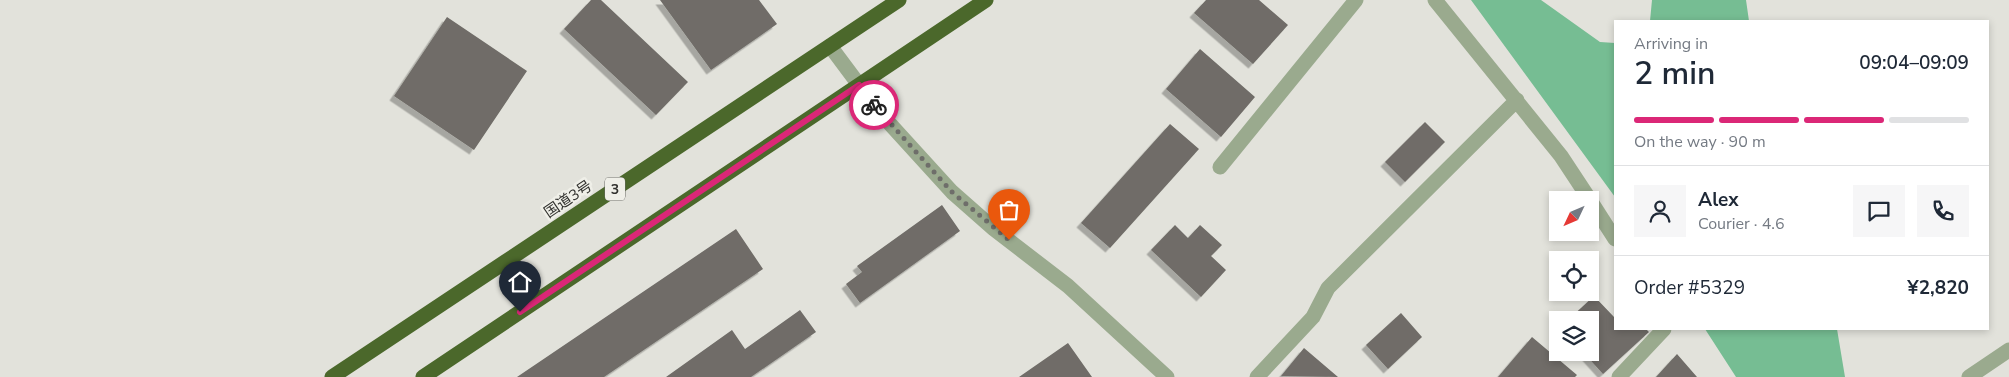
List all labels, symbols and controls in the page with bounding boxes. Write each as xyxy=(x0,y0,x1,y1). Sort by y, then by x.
text: Arriving in xyxy=(1634,33,1708,55)
text: 09:04–09:09 xyxy=(1859,50,1969,76)
text: 2 min xyxy=(1634,52,1716,95)
courier xyxy=(849,80,899,130)
icon: bike xyxy=(860,91,888,119)
text: On the way · 90 m xyxy=(1634,131,1766,153)
street label: 国道3号 xyxy=(540,176,596,222)
road number: 3 xyxy=(605,178,625,200)
button: person xyxy=(1634,185,1686,237)
button: chat xyxy=(1853,185,1905,237)
button: phone xyxy=(1917,185,1969,237)
text: Alex xyxy=(1698,187,1739,213)
pin xyxy=(988,189,1030,240)
north arrow xyxy=(1549,191,1599,241)
map controls xyxy=(1549,191,1599,361)
icon: bag xyxy=(995,196,1023,224)
text: Courier · 4.6 xyxy=(1698,213,1784,235)
button: locate xyxy=(1549,251,1599,301)
pin xyxy=(499,261,541,312)
icon: home xyxy=(506,268,534,296)
text: Order #5329 xyxy=(1634,275,1745,301)
text: ¥2,820 xyxy=(1907,275,1969,301)
button: layers xyxy=(1549,311,1599,361)

